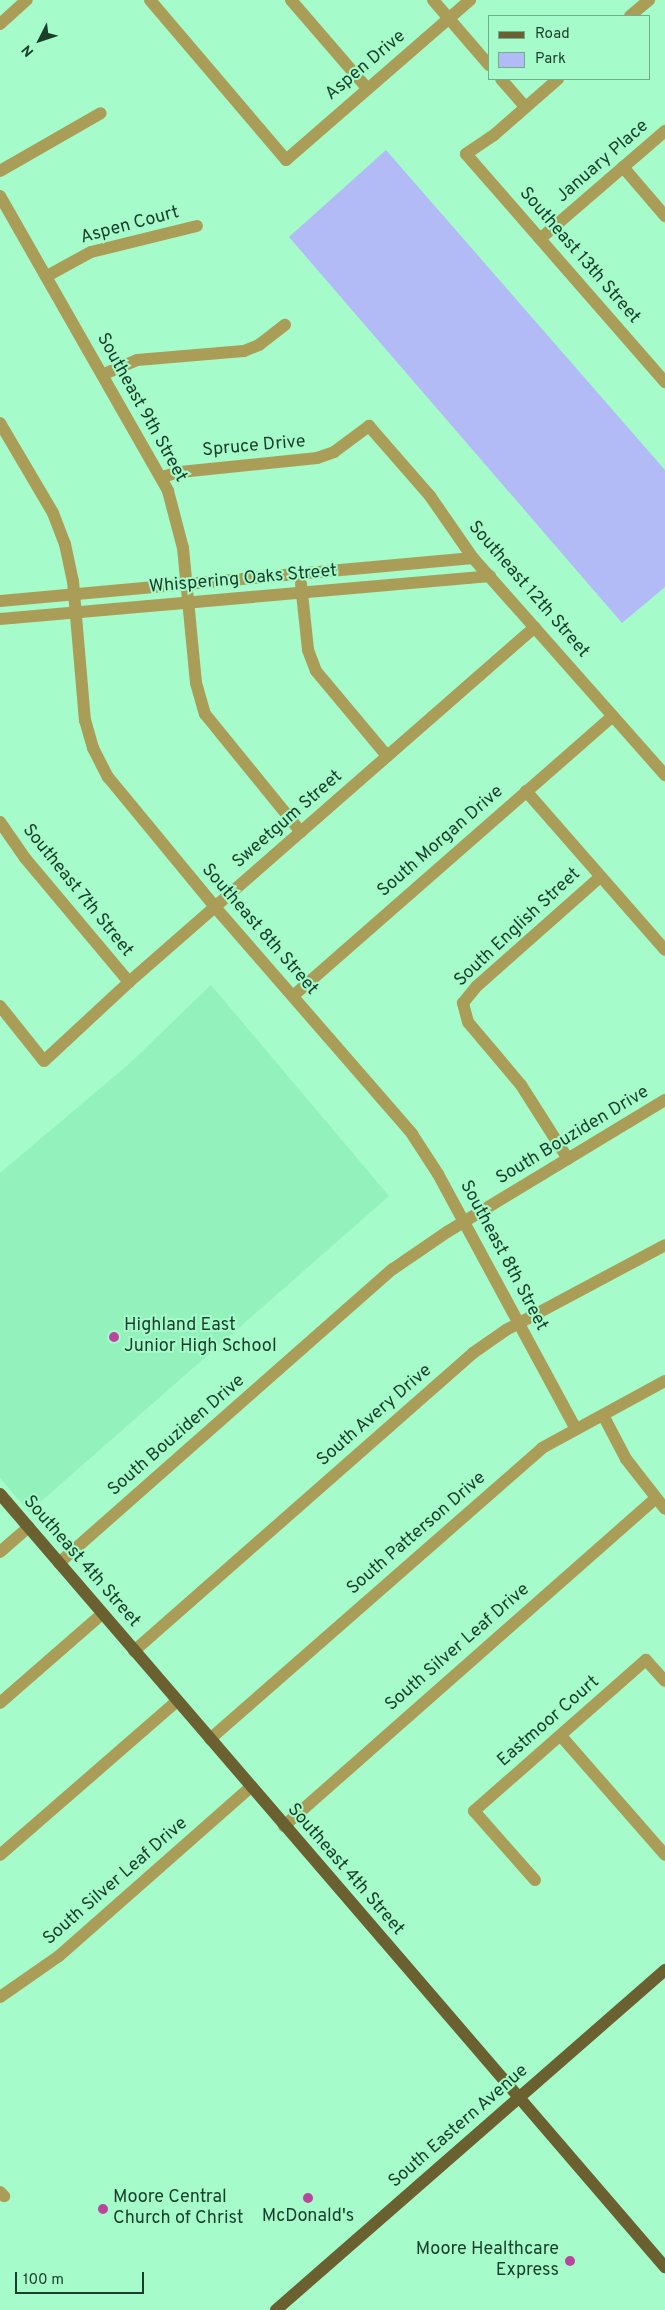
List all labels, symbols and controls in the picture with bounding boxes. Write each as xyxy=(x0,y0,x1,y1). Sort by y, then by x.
north arrow xyxy=(15,15,65,65)
legend xyxy=(488,15,650,80)
text: Road xyxy=(535,25,570,44)
street label: Aspen Drive xyxy=(322,26,410,106)
text: N xyxy=(19,41,38,60)
text: Park xyxy=(535,50,566,69)
street label: January Place xyxy=(552,116,654,208)
street label: Southeast 13th Street xyxy=(514,183,644,329)
street label: Aspen Court xyxy=(78,202,182,250)
street label: Southeast 9th Street xyxy=(91,330,191,486)
street label: Spruce Drive xyxy=(202,432,306,462)
street label: Southeast 12th Street xyxy=(463,517,593,663)
street label: Whispering Oaks Street xyxy=(148,561,338,599)
street label: Sweetgum Street xyxy=(229,766,347,874)
street label: South Morgan Drive xyxy=(374,782,508,902)
street label: Southeast 7th Street xyxy=(17,820,137,962)
street label: Southeast 8th Street xyxy=(196,860,322,1000)
street label: South English Street xyxy=(451,864,585,992)
street label: South Bouziden Drive xyxy=(493,1082,653,1190)
street label: Southeast 8th Street xyxy=(454,1177,552,1335)
place label: Highland East Junior High School xyxy=(124,1316,277,1358)
marker: Highland East Junior High School xyxy=(108,1331,120,1343)
street label: South Avery Drive xyxy=(313,1360,437,1472)
street label: South Bouziden Drive xyxy=(104,1371,250,1501)
street label: South Patterson Drive xyxy=(343,1468,491,1600)
street label: Southeast 4th Street xyxy=(18,1492,144,1632)
street label: South Silver Leaf Drive xyxy=(382,1580,534,1716)
street label: Eastmoor Court xyxy=(494,1672,604,1772)
street label: Southeast 4th Street xyxy=(282,1800,408,1940)
street label: South Silver Leaf Drive xyxy=(40,1814,192,1950)
street label: South Eastern Avenue xyxy=(385,2061,533,2193)
place label: Moore Central Church of Christ xyxy=(113,2188,244,2230)
marker: McDonald's xyxy=(302,2192,314,2204)
marker: Moore Central Church of Christ xyxy=(97,2203,109,2215)
place label: McDonald's xyxy=(262,2206,354,2228)
place label: Moore Healthcare Express xyxy=(416,2240,559,2282)
marker: Moore Healthcare Express xyxy=(563,2254,577,2268)
scale bar xyxy=(18,2262,146,2294)
text: 100 m xyxy=(23,2271,64,2290)

